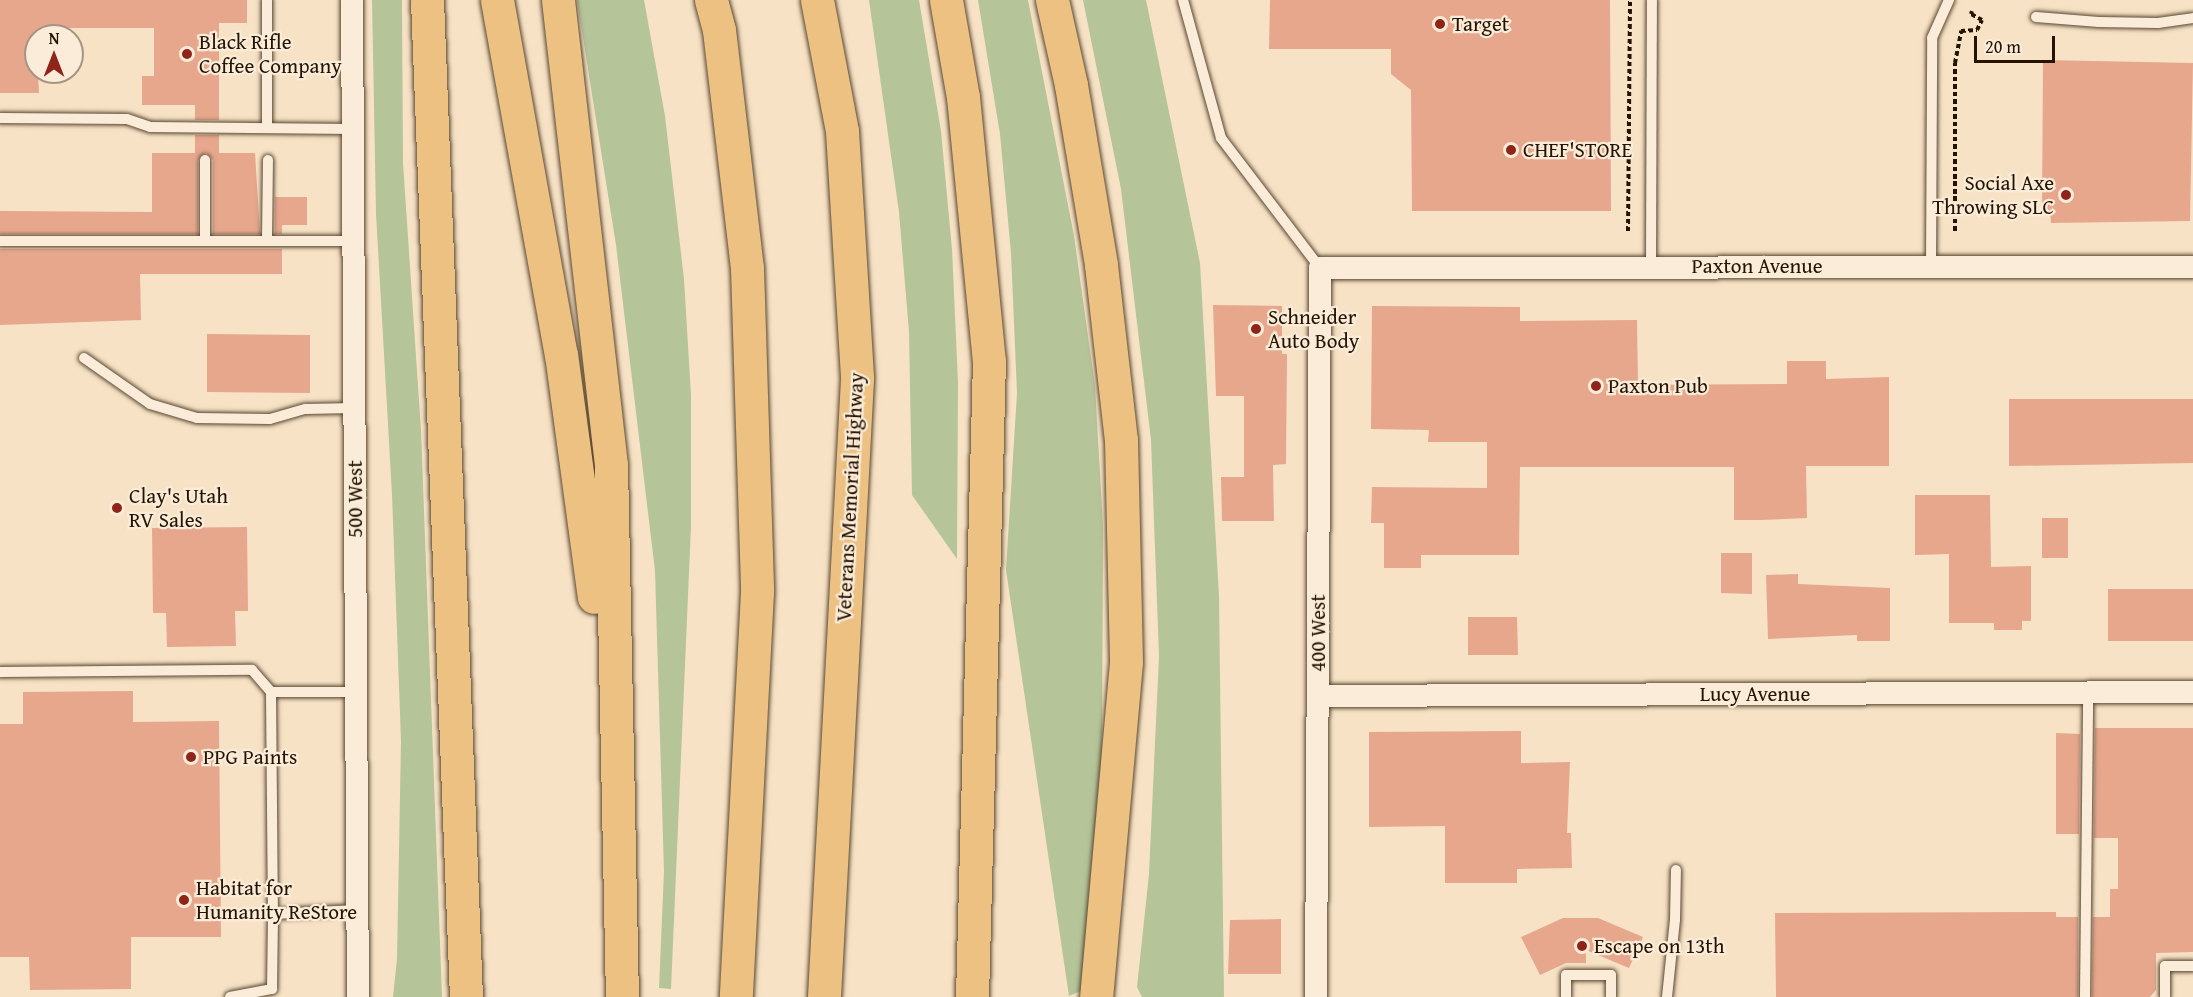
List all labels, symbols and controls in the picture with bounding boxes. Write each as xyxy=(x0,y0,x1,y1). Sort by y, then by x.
place label: Target xyxy=(1452,11,1509,37)
marker: Target xyxy=(1433,17,1447,31)
north arrow xyxy=(24,24,84,84)
scale bar xyxy=(1977,24,2058,62)
text: N xyxy=(49,26,59,50)
place label: Black Rifle Coffee Company xyxy=(199,29,342,79)
text: 20 m xyxy=(1985,33,2021,60)
marker: Black Rifle Coffee Company xyxy=(180,47,194,61)
place label: CHEF'STORE xyxy=(1523,137,1632,163)
marker: CHEF'STORE xyxy=(1504,143,1518,157)
place label: Social Axe Throwing SLC xyxy=(1932,170,2054,220)
marker: Social Axe Throwing SLC xyxy=(2059,188,2073,202)
street label: Paxton Avenue xyxy=(1692,253,1822,279)
place label: Schneider Auto Body xyxy=(1268,304,1359,354)
marker: Schneider Auto Body xyxy=(1249,322,1263,336)
street label: Veterans Memorial Highway xyxy=(831,372,869,622)
place label: Paxton Pub xyxy=(1608,373,1708,399)
marker: Paxton Pub xyxy=(1589,379,1603,393)
street label: 500 West xyxy=(342,460,368,538)
place label: Clay's Utah RV Sales xyxy=(129,483,228,533)
marker: Clay's Utah RV Sales xyxy=(110,501,124,515)
street label: 400 West xyxy=(1305,594,1331,672)
street label: Lucy Avenue xyxy=(1700,681,1810,707)
place label: PPG Paints xyxy=(203,744,297,770)
marker: PPG Paints xyxy=(184,750,198,764)
place label: Habitat for Humanity ReStore xyxy=(196,875,357,925)
marker: Habitat for Humanity ReStore xyxy=(177,893,191,907)
place label: Escape on 13th xyxy=(1594,933,1725,959)
marker: Escape on 13th xyxy=(1575,939,1589,953)

